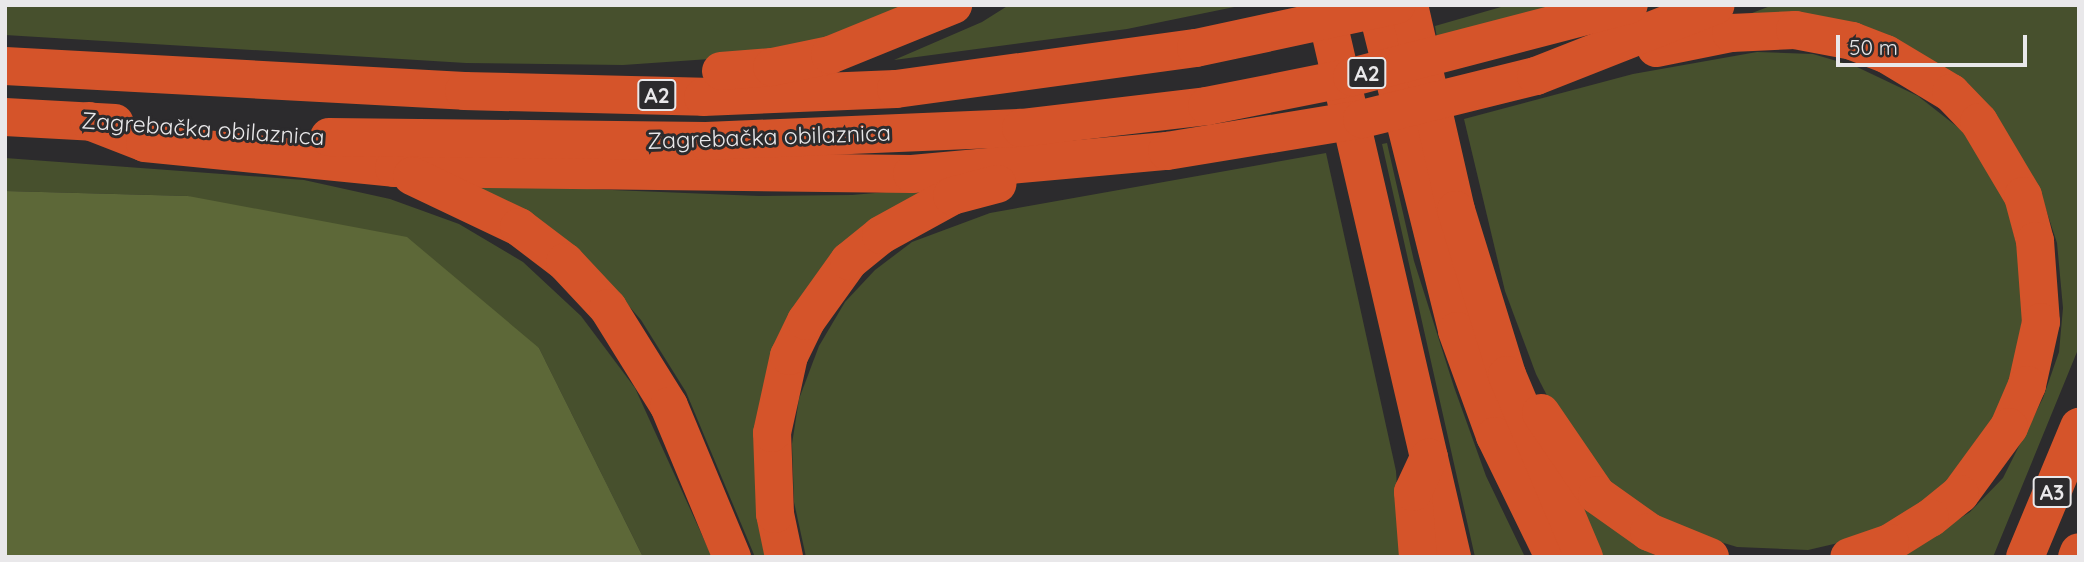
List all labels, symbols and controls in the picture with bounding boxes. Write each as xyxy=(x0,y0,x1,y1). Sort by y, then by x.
scale bar xyxy=(1839,21,2030,65)
text: 50 m xyxy=(1849,34,1898,60)
road number: A2 xyxy=(1346,56,1388,90)
road number: A2 xyxy=(636,78,678,112)
street label: Zagrebačka obilaznica xyxy=(80,107,326,151)
street label: Zagrebačka obilaznica xyxy=(647,119,891,155)
road number: A3 xyxy=(2031,475,2073,510)

